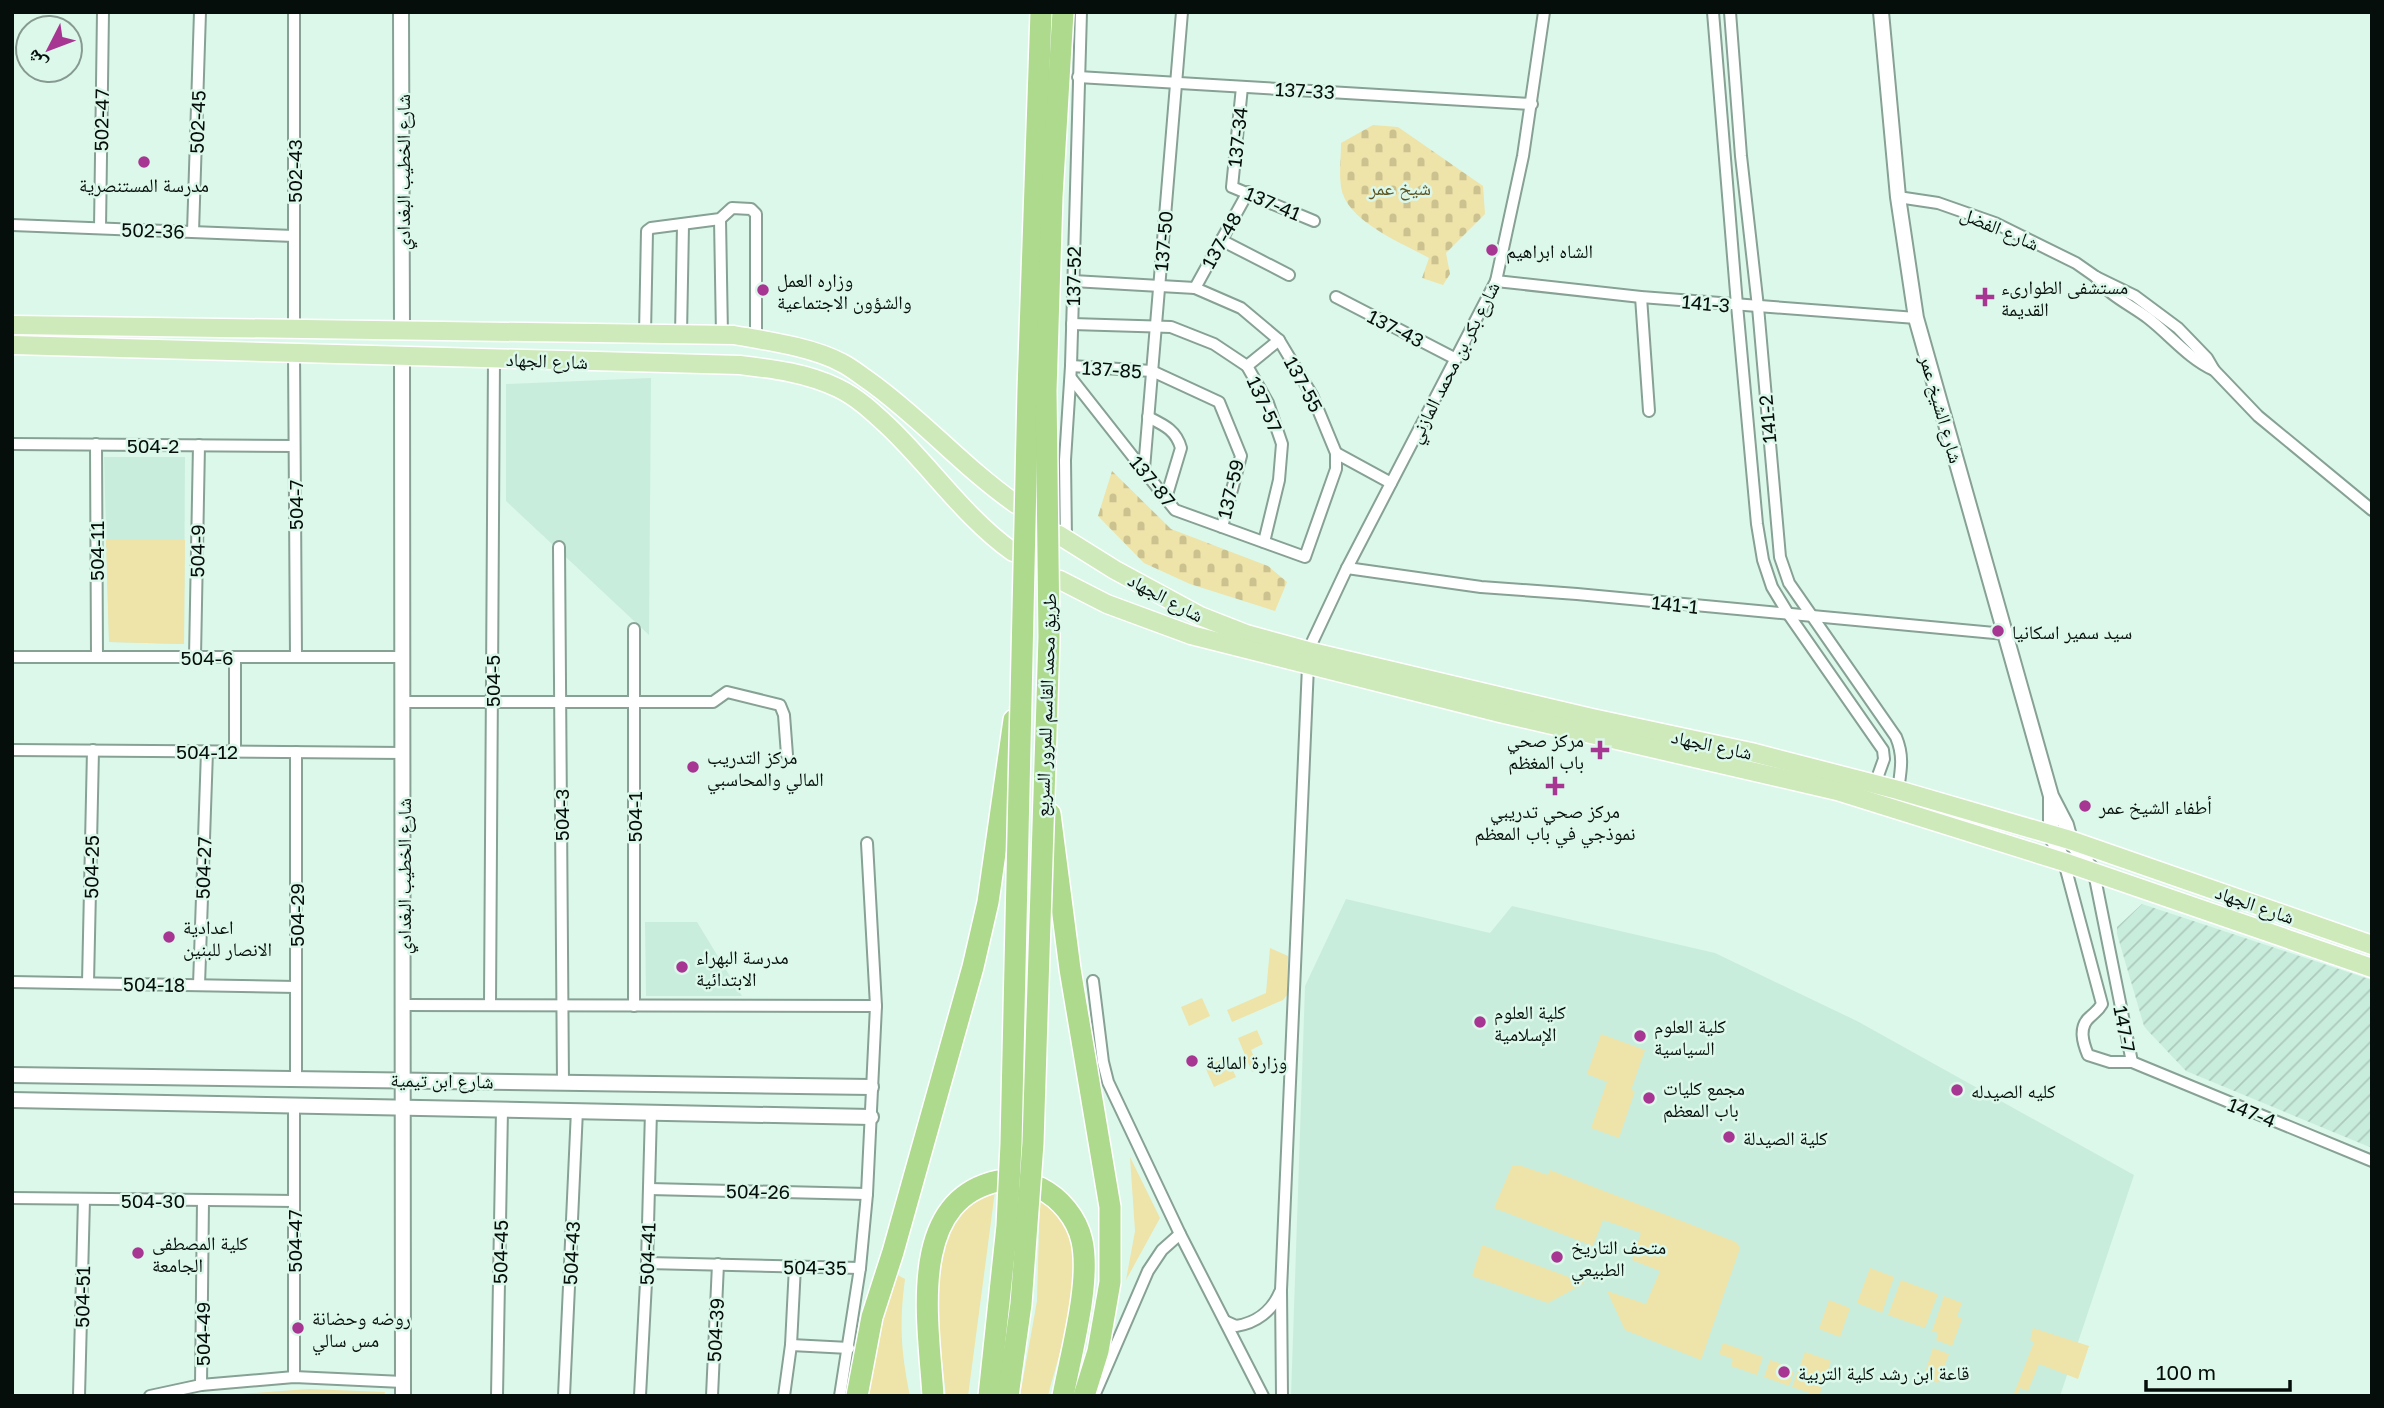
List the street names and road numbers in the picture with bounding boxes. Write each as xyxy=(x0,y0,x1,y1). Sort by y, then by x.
street label: 137-33 xyxy=(1275,77,1335,103)
street label: 502-47 xyxy=(89,88,113,152)
street label: 502-45 xyxy=(184,90,210,154)
street label: شارع الخطيب البغدادي xyxy=(391,94,418,250)
street label: 137-34 xyxy=(1222,106,1252,168)
street label: 502-43 xyxy=(283,139,306,203)
street label: 137-41 xyxy=(1242,181,1304,225)
street label: شارع الفضل xyxy=(1957,201,2043,256)
street label: 137-48 xyxy=(1196,208,1246,272)
street label: 137-50 xyxy=(1149,210,1177,272)
street label: 502-36 xyxy=(121,217,185,243)
street label: 137-52 xyxy=(1061,246,1085,306)
street label: شارع بكر بن محمد المازني xyxy=(1402,277,1508,449)
street label: 141-3 xyxy=(1681,289,1731,317)
street label: 137-43 xyxy=(1364,304,1428,352)
street label: شارع الجهاد xyxy=(506,347,588,374)
street label: شارع الشيخ عمر xyxy=(1913,351,1968,466)
street label: 137-55 xyxy=(1280,352,1328,416)
street label: 137-85 xyxy=(1081,355,1143,383)
street label: 137-57 xyxy=(1243,373,1287,435)
street label: 141-2 xyxy=(1753,394,1781,444)
street label: 504-2 xyxy=(127,434,179,457)
street label: 137-87 xyxy=(1125,451,1181,511)
street label: 137-59 xyxy=(1212,457,1248,521)
street label: 504-7 xyxy=(284,480,307,530)
street label: 504-11 xyxy=(85,521,108,581)
street label: 504-9 xyxy=(185,524,209,578)
street label: شارع الجهاد xyxy=(1124,568,1208,627)
street label: 141-1 xyxy=(1651,590,1699,618)
street label: طريق محمد القاسم للمرور السريع xyxy=(1030,593,1062,817)
street label: 504-6 xyxy=(180,646,234,669)
street label: 504-5 xyxy=(481,655,504,707)
street label: شارع الجهاد xyxy=(1669,724,1754,765)
street label: 504-12 xyxy=(176,740,238,763)
street label: 504-3 xyxy=(550,789,573,841)
street label: 504-1 xyxy=(623,792,646,842)
street label: شارع الخطيب البغدادي xyxy=(392,798,419,954)
street label: 504-25 xyxy=(79,835,103,899)
street label: 504-27 xyxy=(190,836,216,900)
street label: شارع الجهاد xyxy=(2212,880,2298,929)
street label: 504-29 xyxy=(285,883,308,947)
street label: 504-18 xyxy=(123,972,185,996)
street label: 147-7 xyxy=(2109,1004,2141,1054)
street label: شارع ابن تيمية xyxy=(390,1068,494,1093)
street label: 147-4 xyxy=(2225,1092,2279,1132)
street label: 504-26 xyxy=(726,1179,790,1203)
street label: 504-30 xyxy=(121,1189,185,1212)
street label: 504-47 xyxy=(283,1209,306,1273)
street label: 504-45 xyxy=(488,1220,512,1284)
street label: 504-43 xyxy=(558,1220,584,1286)
street label: 504-41 xyxy=(634,1222,660,1286)
street label: 504-35 xyxy=(783,1255,847,1279)
street label: 504-51 xyxy=(70,1266,94,1328)
street label: 504-39 xyxy=(702,1297,728,1363)
street label: 504-49 xyxy=(191,1302,214,1366)

